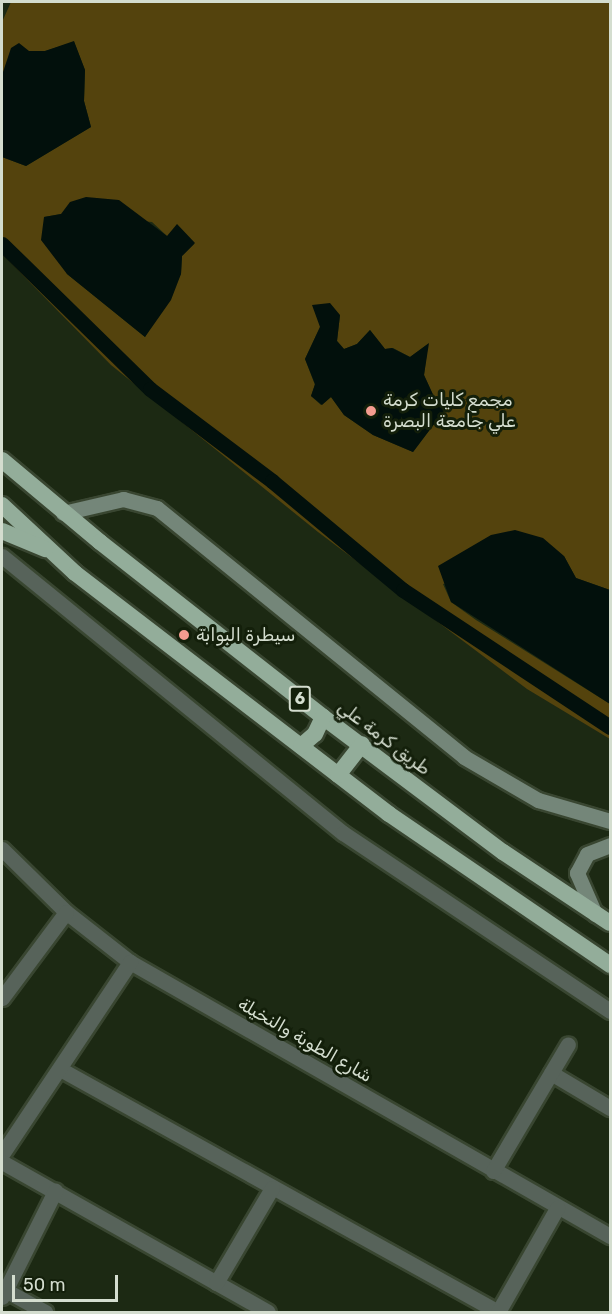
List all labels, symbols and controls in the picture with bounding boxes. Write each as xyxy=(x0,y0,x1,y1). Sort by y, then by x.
place label: مجمع كليات كرمة علي جامعة البصرة xyxy=(383,390,515,432)
marker: مجمع كليات كرمة علي جامعة البصرة xyxy=(364,404,378,418)
place label: سيطرة البوابة xyxy=(196,624,295,646)
marker: سيطرة البوابة xyxy=(177,628,191,642)
road number: 6 xyxy=(288,686,312,712)
street label: طريق كرمة علي xyxy=(333,696,435,780)
street label: شارع الطوبة والنخيلة xyxy=(234,993,376,1087)
scale bar xyxy=(15,1263,122,1301)
text: 50 m xyxy=(23,1274,66,1296)

